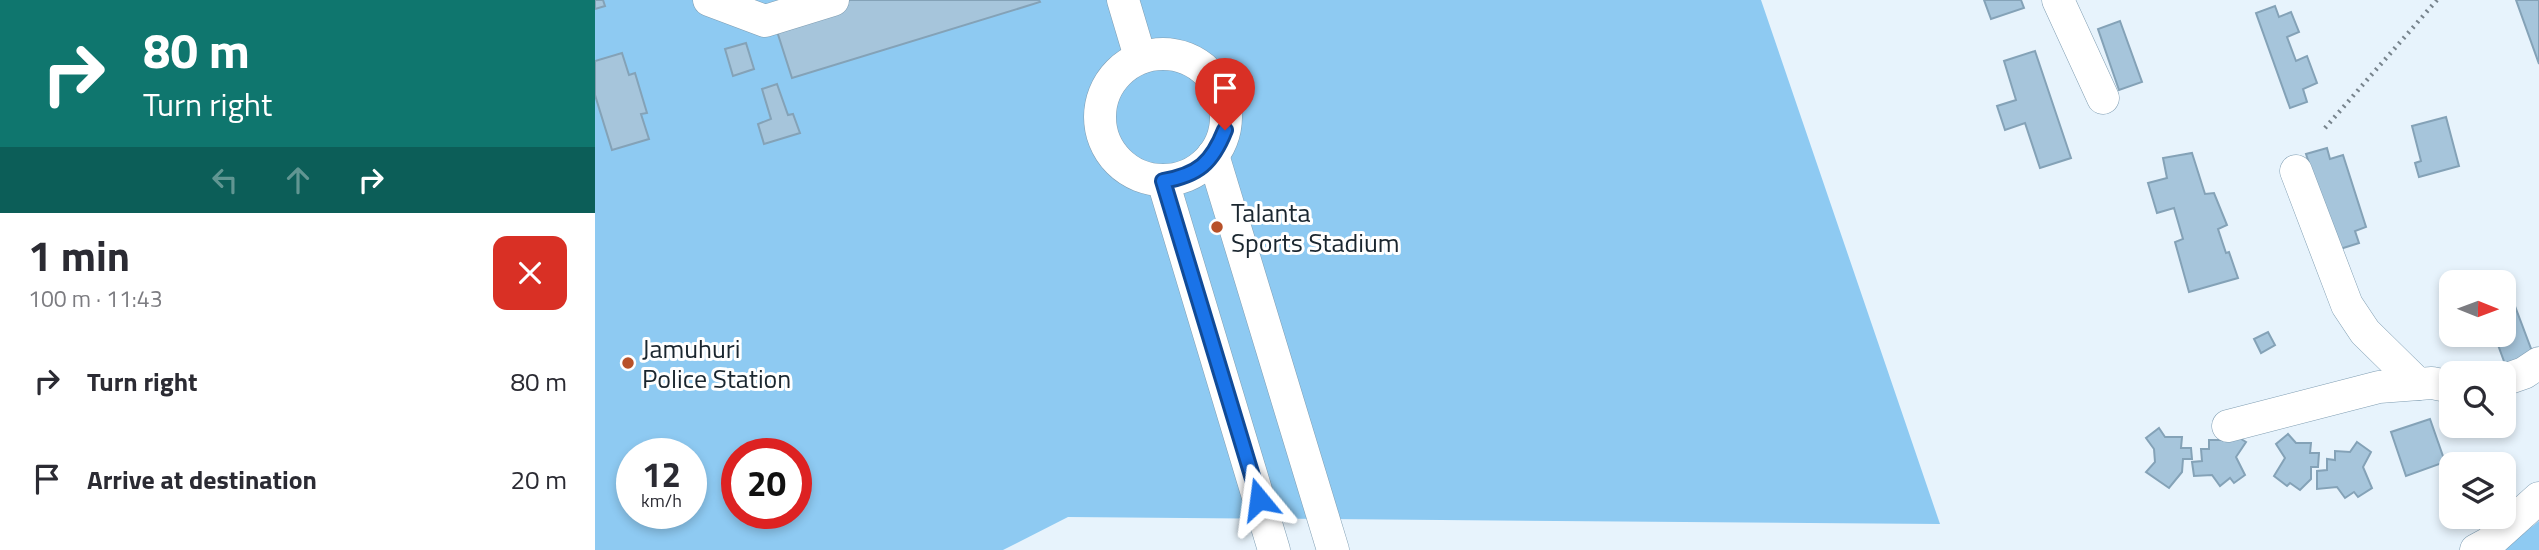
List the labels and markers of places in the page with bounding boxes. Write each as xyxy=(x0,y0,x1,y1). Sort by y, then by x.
pin xyxy=(1195,58,1255,130)
place label: Talanta Sports Stadium xyxy=(1231,193,1399,262)
marker: Talanta Sports Stadium xyxy=(1209,219,1225,235)
place label: Jamuhuri Police Station xyxy=(642,329,791,398)
marker: Jamuhuri Police Station xyxy=(620,355,636,371)

